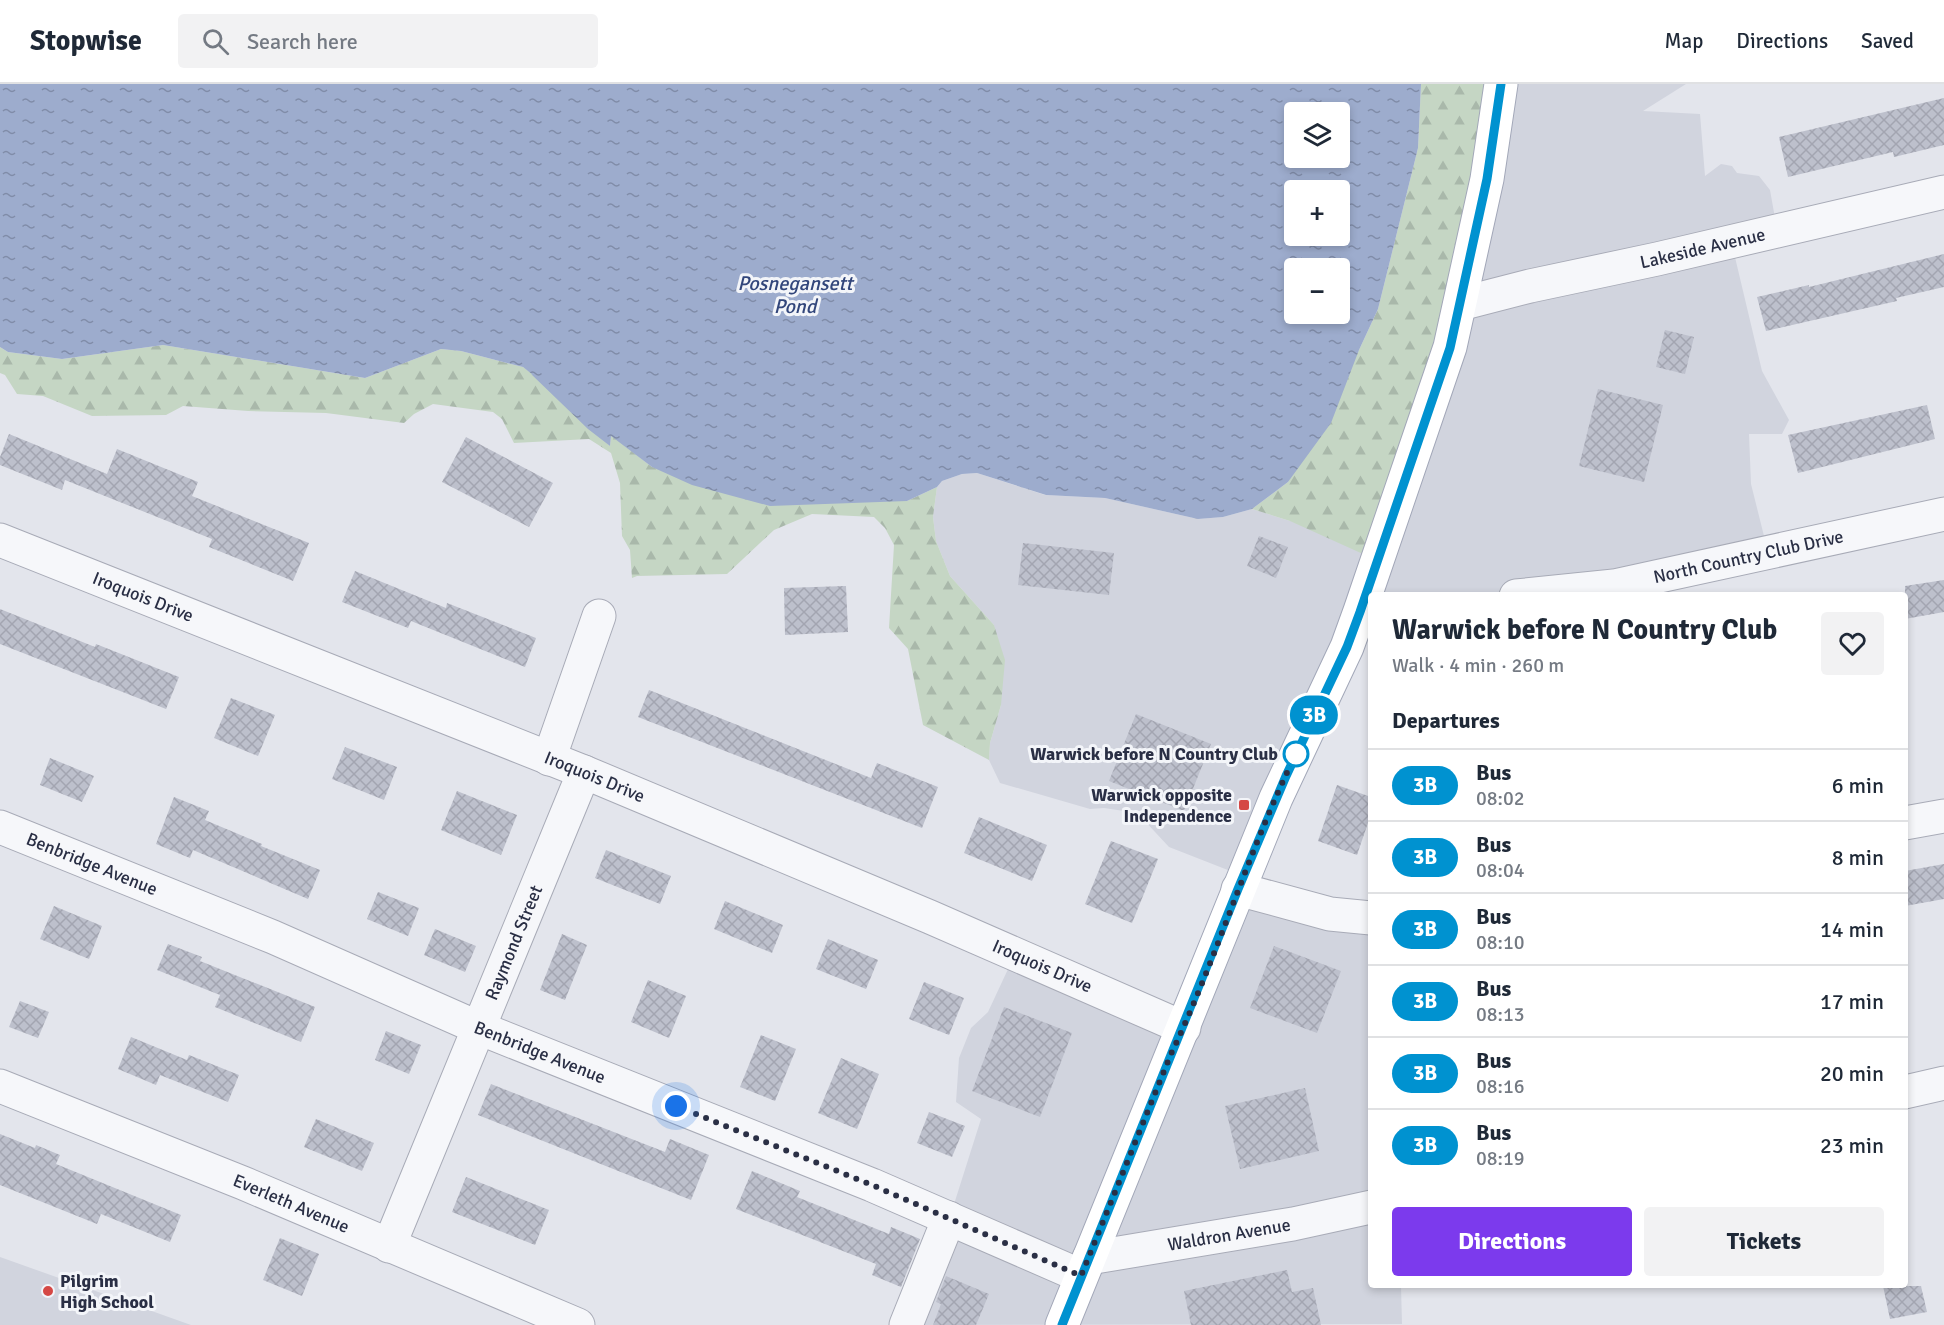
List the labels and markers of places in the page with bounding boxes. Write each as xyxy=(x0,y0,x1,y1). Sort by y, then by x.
marker: Warwick before N Country Club xyxy=(1283,741,1309,767)
place label: Warwick before N Country Club xyxy=(1030,743,1278,765)
place label: Warwick opposite Independence xyxy=(1091,784,1232,827)
marker: Warwick opposite Independence xyxy=(1237,798,1251,812)
place label: Pilgrim High School xyxy=(60,1270,154,1313)
marker: Pilgrim High School xyxy=(41,1284,55,1298)

